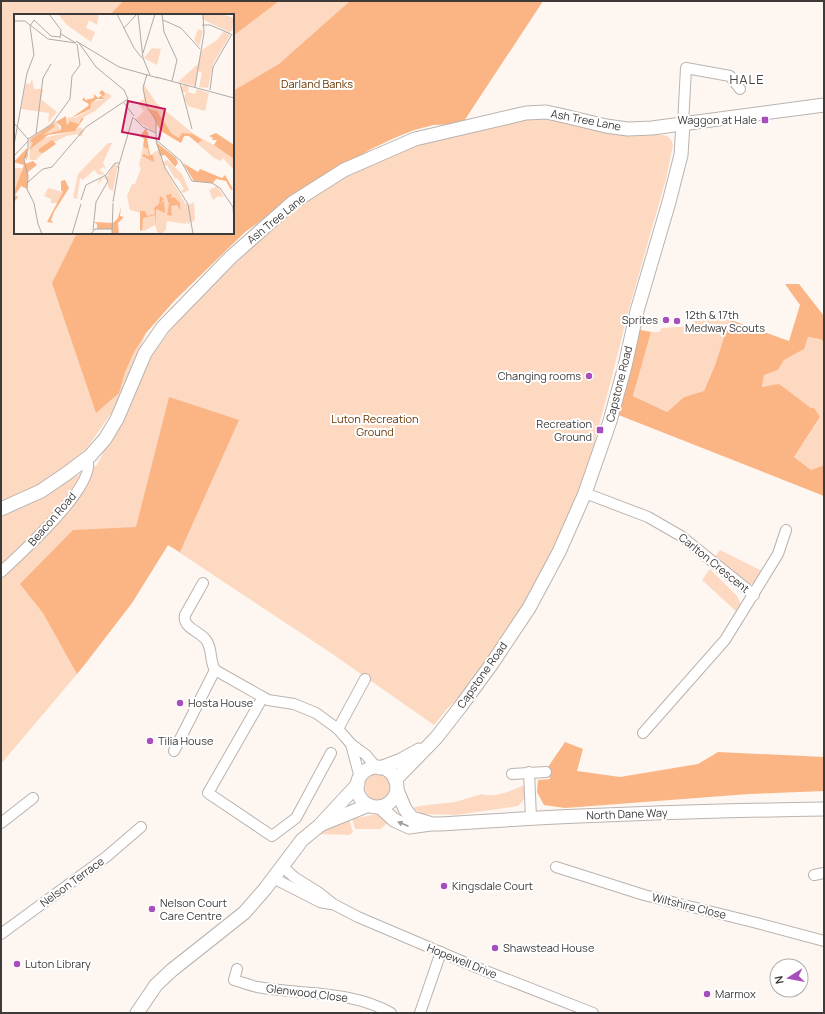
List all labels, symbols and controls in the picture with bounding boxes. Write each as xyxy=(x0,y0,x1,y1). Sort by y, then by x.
inset map xyxy=(14,14,234,234)
district label: HALE xyxy=(729,70,765,88)
park label: Darland Banks xyxy=(281,76,353,91)
street label: Ash Tree Lane xyxy=(550,105,623,134)
place label: Waggon at Hale xyxy=(677,112,758,127)
marker: Waggon at Hale xyxy=(760,115,770,125)
street label: Ash Tree Lane xyxy=(243,190,308,247)
place label: 12th & 17th Medway Scouts xyxy=(685,307,765,335)
place label: Sprites xyxy=(622,312,658,327)
marker: Sprites xyxy=(661,315,671,325)
marker: 12th & 17th Medway Scouts xyxy=(672,316,682,326)
street label: Capstone Road xyxy=(602,344,635,424)
place label: Changing rooms xyxy=(498,368,581,383)
marker: Changing rooms xyxy=(584,371,594,381)
park label: Luton Recreation Ground xyxy=(331,411,419,439)
place label: Recreation Ground xyxy=(536,416,592,444)
marker: Recreation Ground xyxy=(595,425,605,435)
street label: Beacon Road xyxy=(24,489,79,549)
street label: Carlton Crescent xyxy=(676,529,753,596)
street label: Capstone Road xyxy=(453,638,510,711)
place label: Hosta House xyxy=(188,695,254,710)
marker: Hosta House xyxy=(175,698,185,708)
place label: Tilia House xyxy=(158,733,214,748)
marker: Tilia House xyxy=(145,736,155,746)
street label: North Dane Way xyxy=(586,805,668,822)
one-way arrow xyxy=(397,821,408,827)
street label: Nelson Terrace xyxy=(37,853,107,910)
place label: Kingsdale Court xyxy=(452,878,533,893)
marker: Kingsdale Court xyxy=(439,881,449,891)
street label: Wiltshire Close xyxy=(650,889,728,922)
place label: Nelson Court Care Centre xyxy=(160,895,227,923)
marker: Nelson Court Care Centre xyxy=(147,904,157,914)
street label: Hopewell Drive xyxy=(425,940,500,982)
place label: Shawstead House xyxy=(503,940,595,955)
marker: Shawstead House xyxy=(490,943,500,953)
place label: Luton Library xyxy=(25,956,91,971)
north arrow xyxy=(769,958,809,998)
marker: Luton Library xyxy=(12,959,22,969)
text: N xyxy=(771,975,787,985)
street label: Glenwood Close xyxy=(265,980,349,1005)
place label: Marmox xyxy=(715,986,756,1001)
marker: Marmox xyxy=(702,989,712,999)

